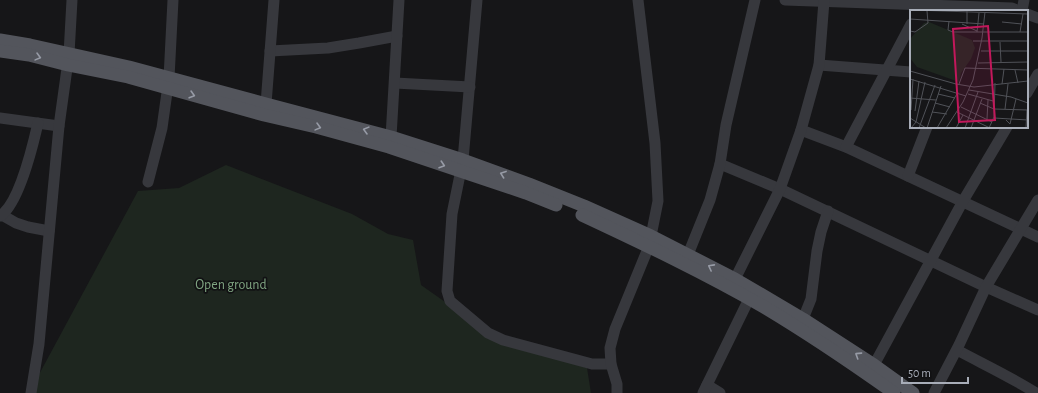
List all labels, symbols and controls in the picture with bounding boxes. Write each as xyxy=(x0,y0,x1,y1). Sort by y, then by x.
inset map xyxy=(910,10,1028,128)
one-way arrow xyxy=(35,53,42,61)
one-way arrow xyxy=(188,90,195,99)
one-way arrow xyxy=(314,123,321,131)
one-way arrow xyxy=(362,126,369,135)
one-way arrow xyxy=(438,160,445,168)
one-way arrow xyxy=(499,171,506,179)
one-way arrow xyxy=(708,264,715,271)
park label: Open ground xyxy=(195,278,267,292)
one-way arrow xyxy=(856,352,863,359)
scale bar xyxy=(902,359,968,385)
text: 50 m xyxy=(908,367,931,379)

